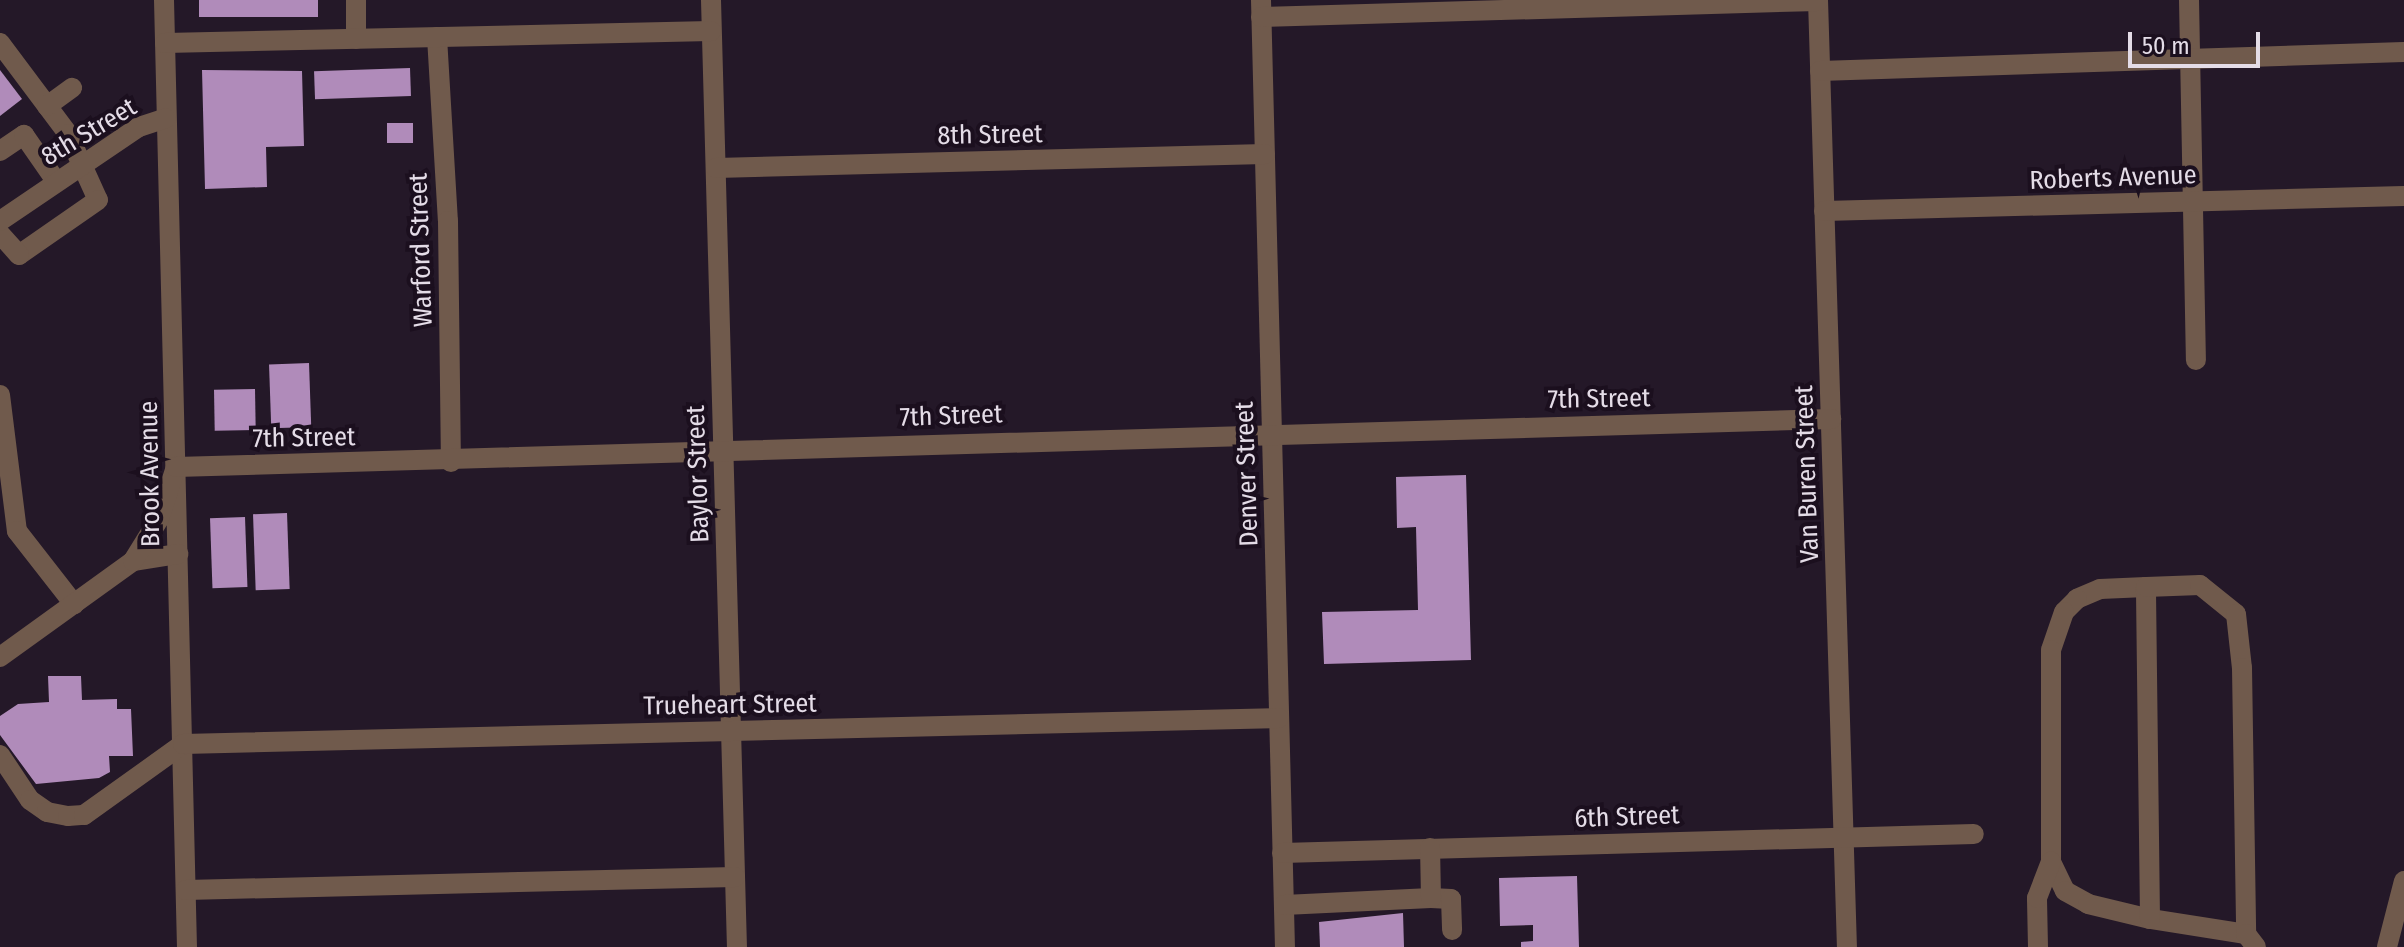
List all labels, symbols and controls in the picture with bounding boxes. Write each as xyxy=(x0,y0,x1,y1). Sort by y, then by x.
scale bar xyxy=(2132,16,2264,66)
text: 50 m xyxy=(2142,32,2190,60)
street label: 8th Street xyxy=(36,92,142,172)
street label: 8th Street xyxy=(937,118,1043,152)
street label: Roberts Avenue xyxy=(2029,159,2197,197)
street label: Warford Street xyxy=(403,172,439,328)
street label: 7th Street xyxy=(1547,383,1651,415)
street label: Van Buren Street xyxy=(1788,385,1826,563)
street label: 7th Street xyxy=(899,399,1003,433)
street label: Brook Avenue xyxy=(133,401,167,547)
street label: Denver Street xyxy=(1229,401,1265,547)
street label: Baylor Street xyxy=(680,405,716,543)
street label: 7th Street xyxy=(252,422,356,454)
street label: Trueheart Street xyxy=(643,688,817,722)
street label: 6th Street xyxy=(1574,800,1680,834)

